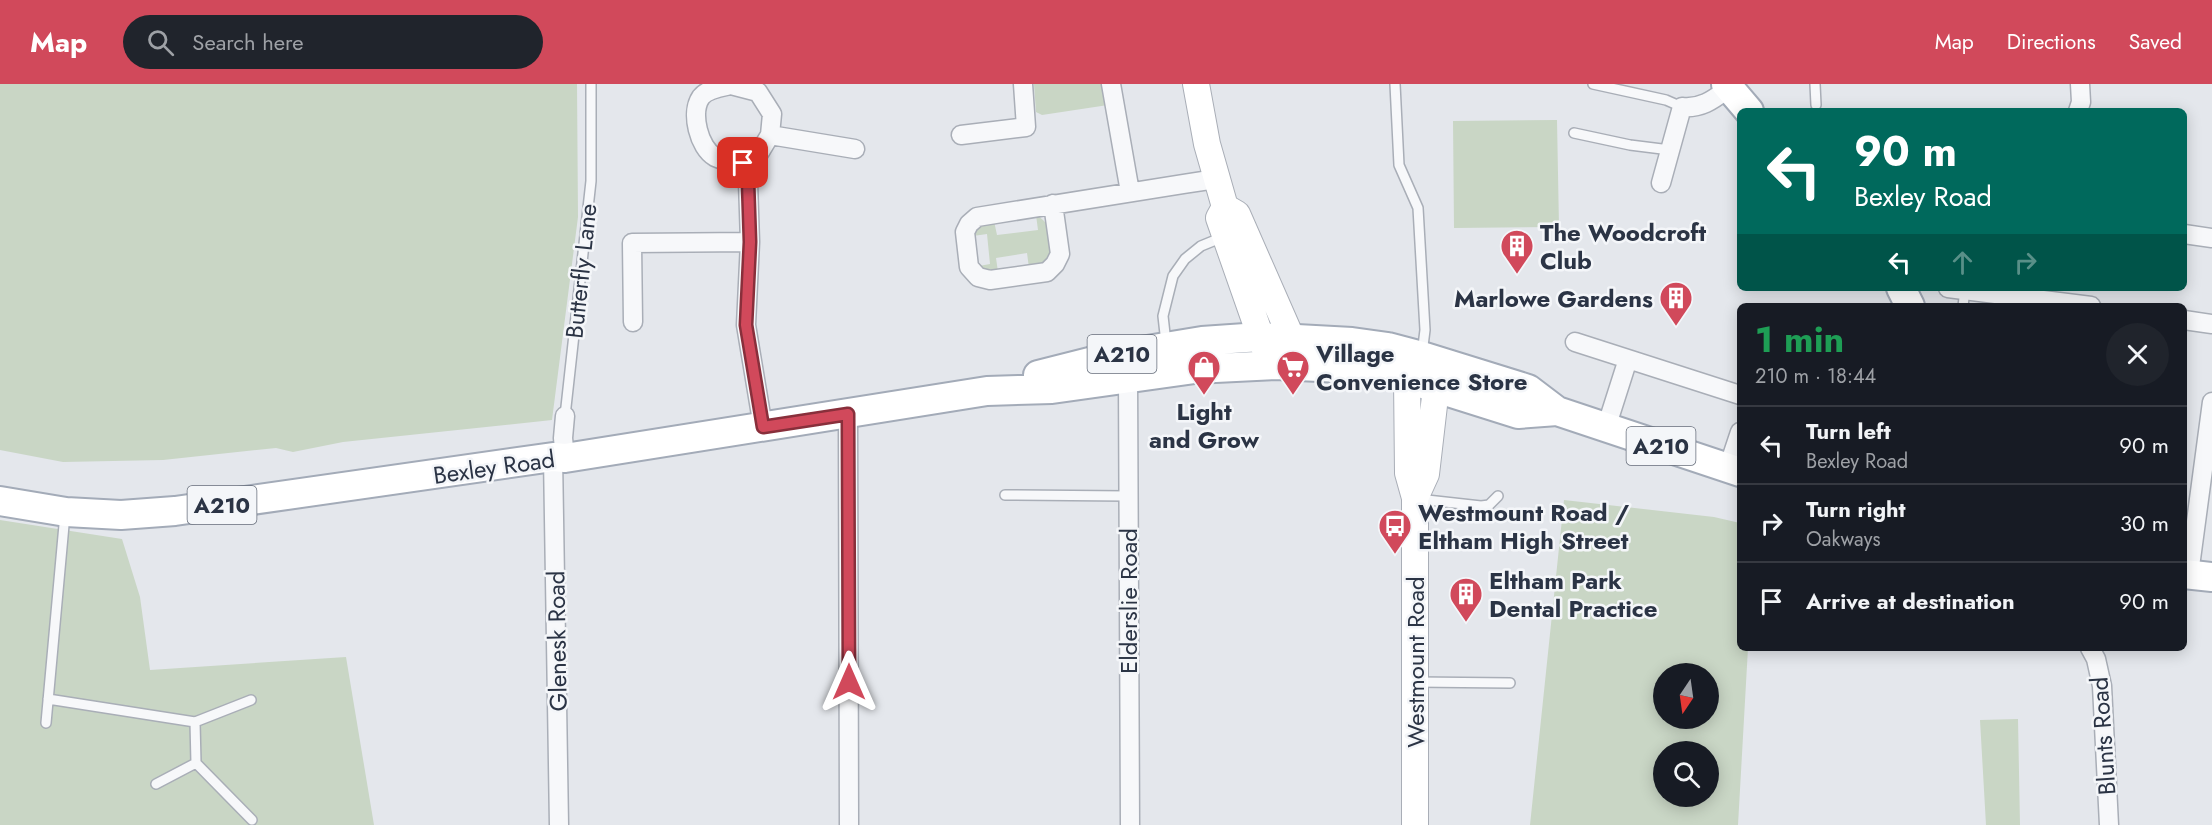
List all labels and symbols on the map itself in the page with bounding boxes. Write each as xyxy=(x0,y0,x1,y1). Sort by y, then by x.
pin xyxy=(717,137,768,188)
street label: Butterfly Lane xyxy=(557,202,605,340)
place label: The Woodcroft Club xyxy=(1540,215,1707,278)
building icon: The Woodcroft Club xyxy=(1499,228,1535,275)
building icon: Marlowe Gardens xyxy=(1658,280,1694,327)
place label: Marlowe Gardens xyxy=(1454,281,1653,316)
road number: A210 xyxy=(1088,335,1156,373)
place label: Village Convenience Store xyxy=(1315,336,1528,399)
shop icon: Light and Grow xyxy=(1186,349,1222,396)
supermarket icon: Village Convenience Store xyxy=(1275,349,1311,396)
place label: Light and Grow xyxy=(1149,394,1260,457)
road number: A210 xyxy=(1626,427,1696,465)
street label: Bexley Road xyxy=(431,441,557,493)
road number: A210 xyxy=(188,486,256,524)
place label: Westmount Road / Eltham High Street xyxy=(1418,495,1630,558)
bus stop icon: Westmount Road / Eltham High Street xyxy=(1377,508,1413,555)
street label: Elderslie Road xyxy=(1111,528,1146,674)
place label: Eltham Park Dental Practice xyxy=(1489,563,1657,626)
street label: Glenesk Road xyxy=(538,570,576,712)
street label: Westmount Road xyxy=(1398,576,1433,748)
building icon: Eltham Park Dental Practice xyxy=(1448,576,1484,623)
position arrow xyxy=(817,650,881,714)
north arrow xyxy=(1653,663,1719,729)
street label: Blunts Road xyxy=(2081,676,2125,796)

